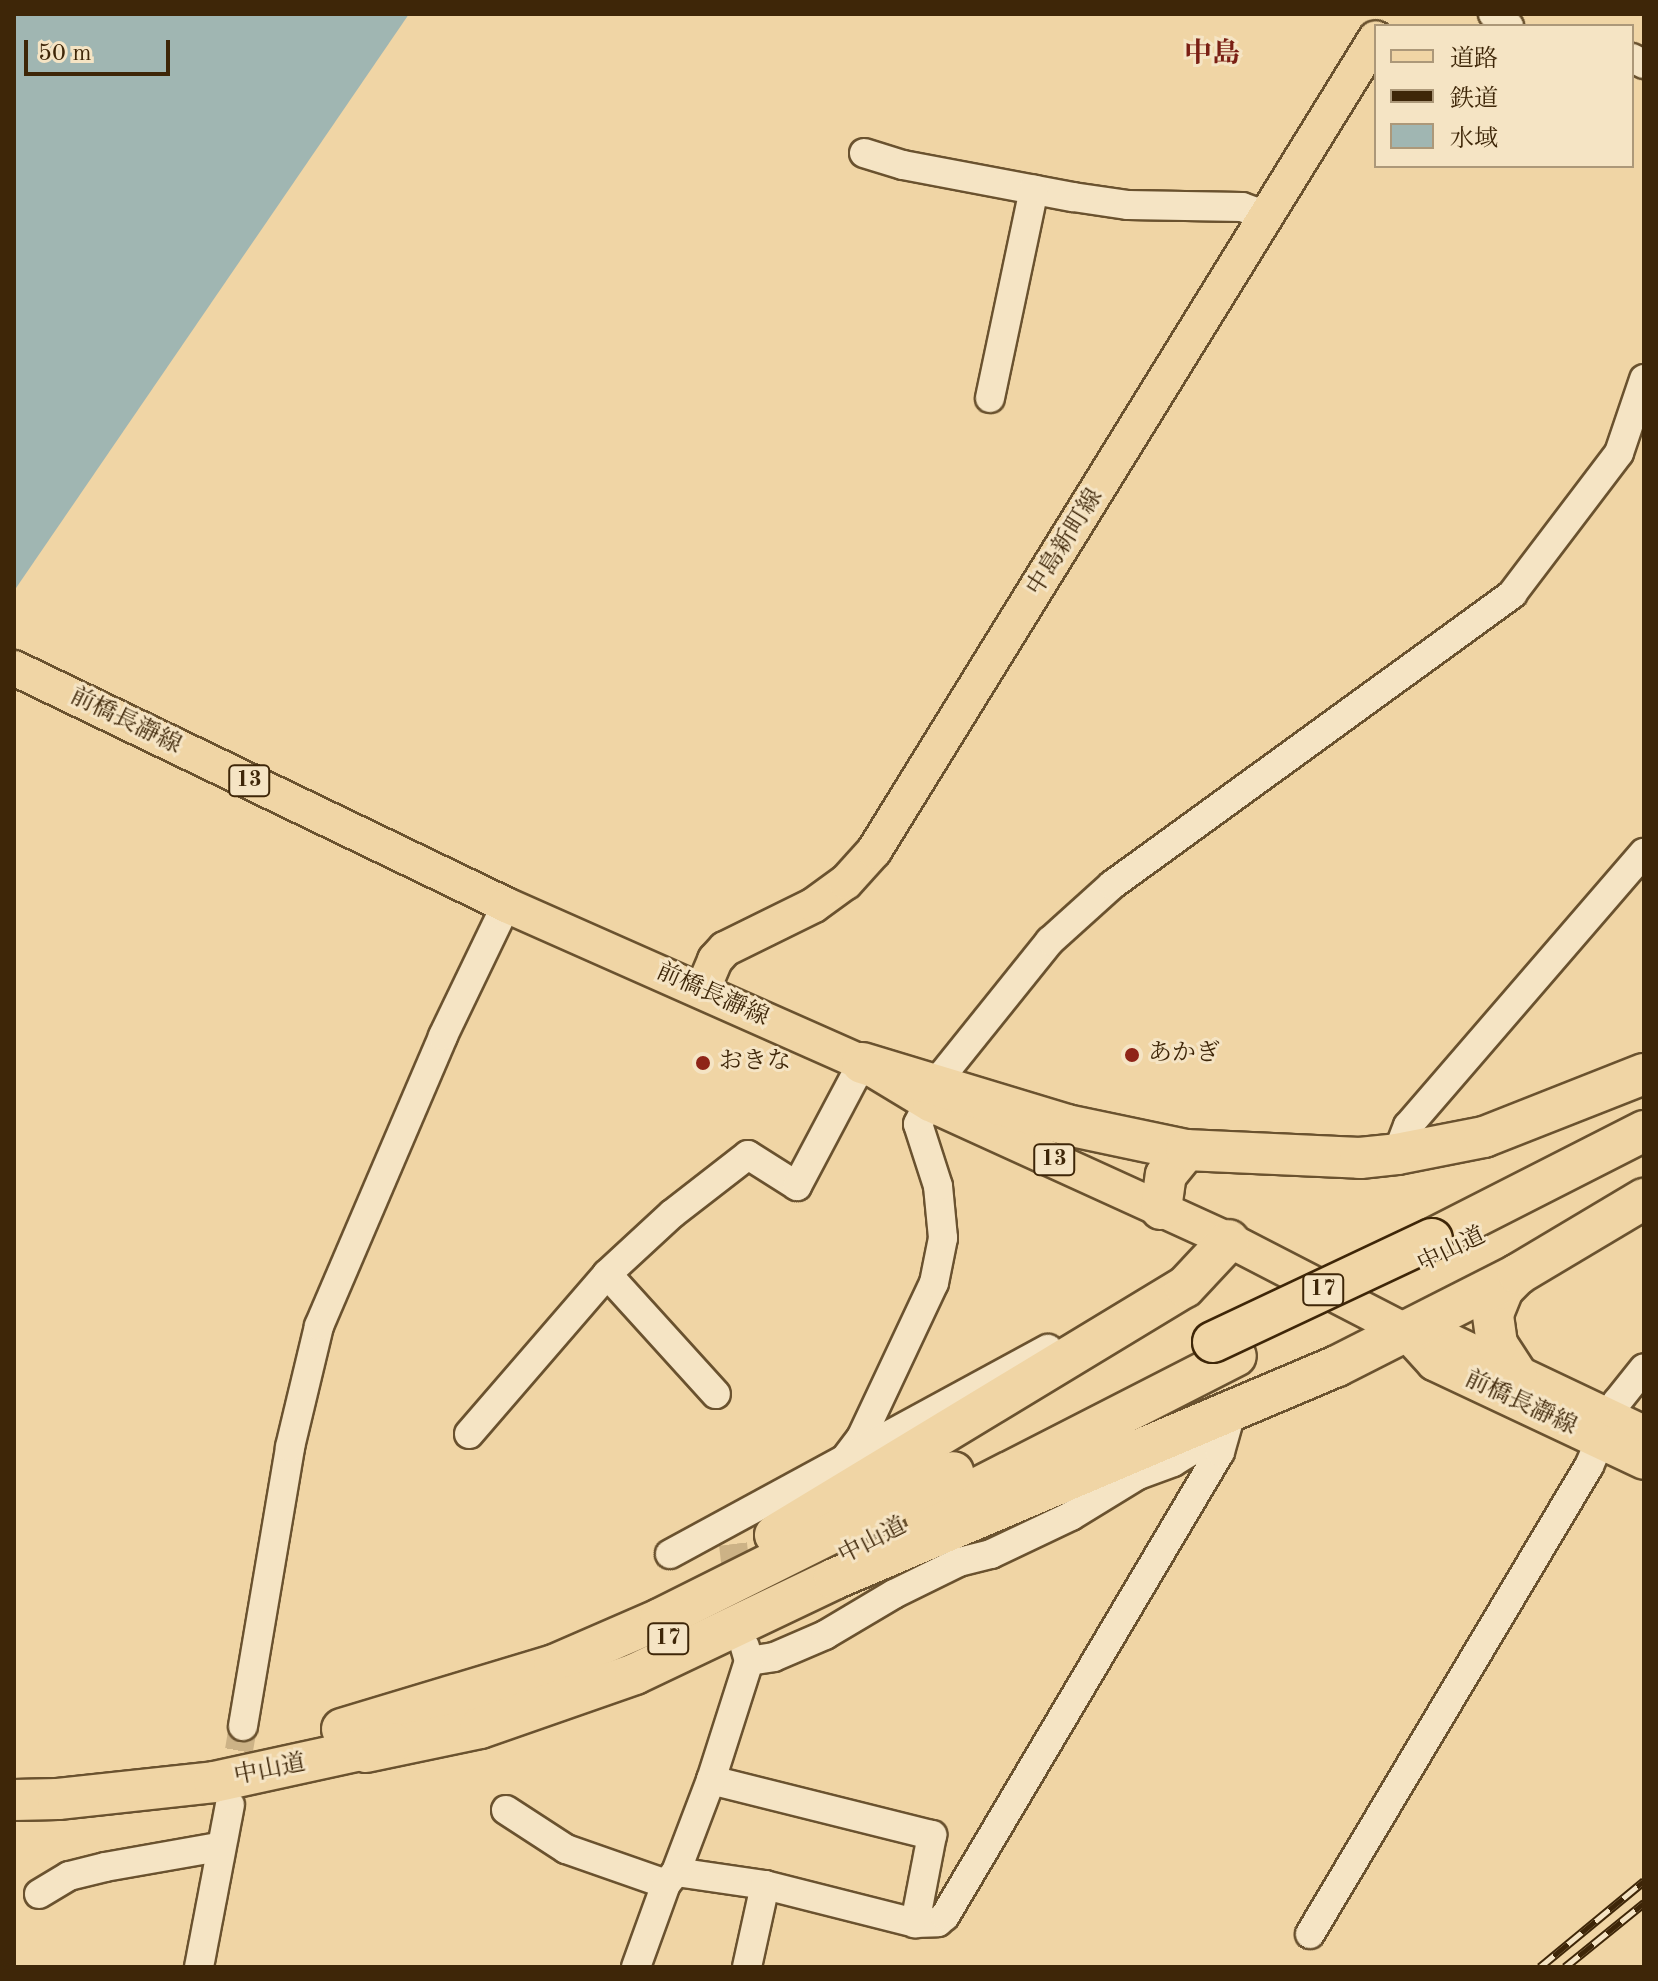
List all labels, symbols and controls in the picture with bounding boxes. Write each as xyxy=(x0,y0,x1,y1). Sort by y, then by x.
scale bar xyxy=(28,24,174,74)
legend xyxy=(1374,24,1634,168)
district label: 中島 xyxy=(1184,38,1240,72)
text: 50 m xyxy=(38,42,92,66)
text: 道路 xyxy=(1450,48,1498,72)
text: 鉄道 xyxy=(1450,88,1498,112)
text: 水域 xyxy=(1450,128,1498,152)
street label: 中島新町線 xyxy=(1022,484,1110,602)
street label: 前橋長瀞線 xyxy=(65,683,185,761)
road number: 13 xyxy=(227,763,271,799)
street label: 前橋長瀞線 xyxy=(651,958,773,1034)
place label: あかぎ xyxy=(1148,1041,1220,1069)
marker: あかぎ xyxy=(1123,1046,1141,1064)
place label: おきな xyxy=(719,1049,791,1077)
marker: おきな xyxy=(694,1054,712,1072)
road number: 13 xyxy=(1032,1142,1076,1178)
street label: 中山道 xyxy=(1413,1222,1491,1280)
road number: 17 xyxy=(1301,1272,1345,1308)
street label: 前橋長瀞線 xyxy=(1460,1366,1580,1442)
street label: 中山道 xyxy=(834,1513,912,1571)
road number: 17 xyxy=(646,1621,690,1657)
street label: 中山道 xyxy=(232,1750,308,1792)

